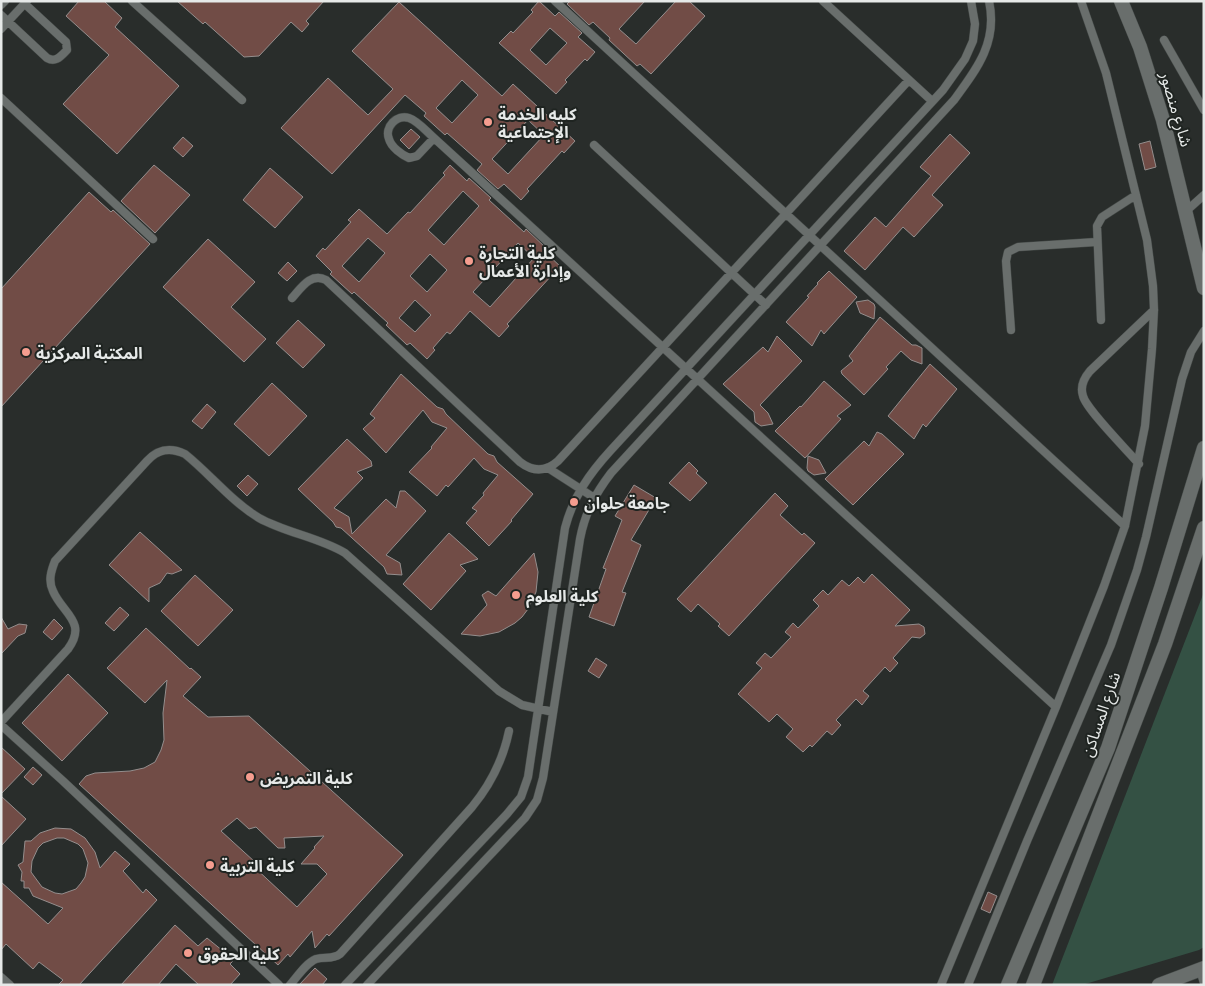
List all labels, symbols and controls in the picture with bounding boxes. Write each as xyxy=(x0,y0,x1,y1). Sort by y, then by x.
street label: شارع منصور xyxy=(1153,68,1197,150)
place label: كليه الخدمة الإجتماعية xyxy=(498,104,577,144)
marker: كليه الخدمة الإجتماعية xyxy=(482,116,494,128)
place label: كلية التجارة وإدارة الأعمال xyxy=(479,243,571,283)
marker: كلية التجارة وإدارة الأعمال xyxy=(463,255,475,267)
place label: المكتبة المركزية xyxy=(36,343,143,363)
marker: المكتبة المركزية xyxy=(20,346,32,358)
place label: جامعة حلوان xyxy=(584,493,670,513)
marker: جامعة حلوان xyxy=(568,496,580,508)
place label: كلية العلوم xyxy=(526,586,599,608)
marker: كلية العلوم xyxy=(510,589,522,601)
street label: شارع المساكن xyxy=(1077,669,1127,760)
place label: كلية التمريض xyxy=(260,768,354,788)
marker: كلية التمريض xyxy=(244,771,256,783)
place label: كلية التربية xyxy=(220,856,295,876)
marker: كلية التربية xyxy=(204,859,216,871)
place label: كلية الحقوق xyxy=(198,944,280,964)
marker: كلية الحقوق xyxy=(182,947,194,959)

